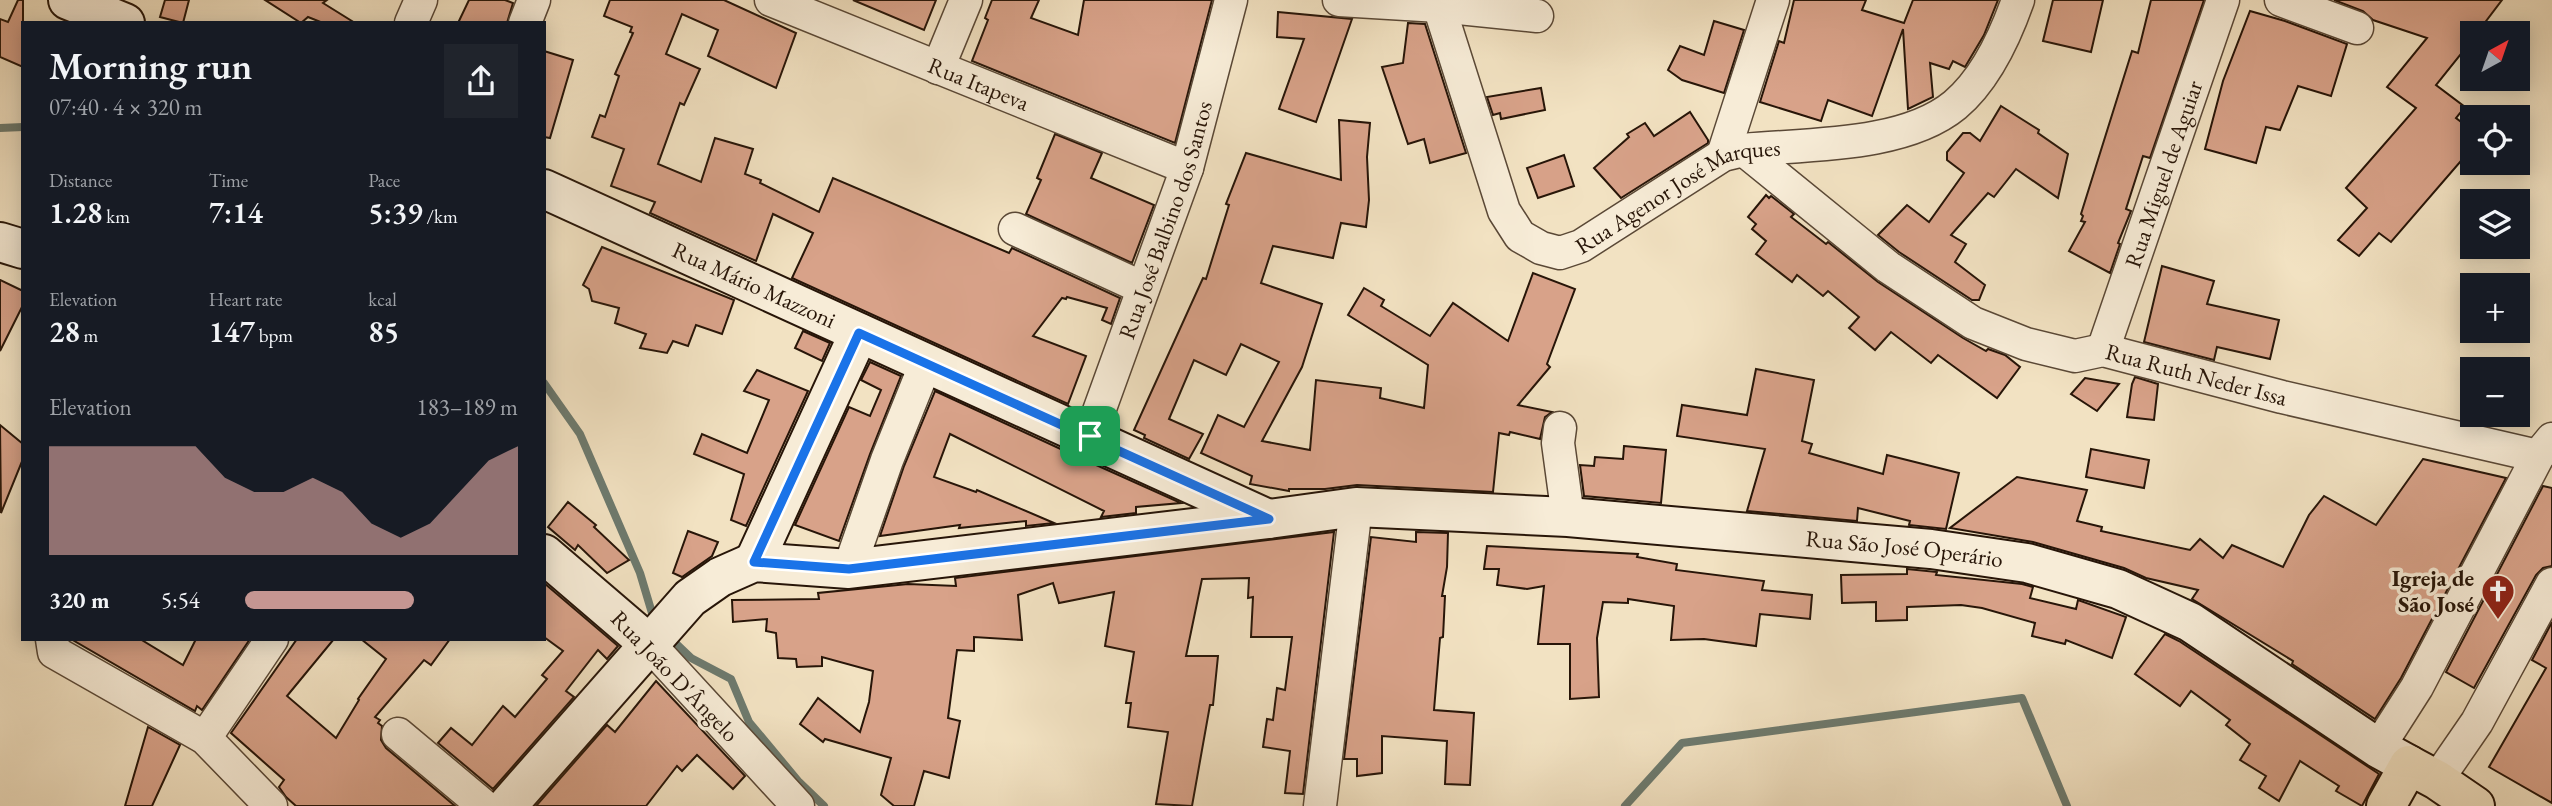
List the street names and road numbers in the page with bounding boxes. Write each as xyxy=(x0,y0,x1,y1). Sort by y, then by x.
street label: Rua Itapeva xyxy=(924,50,1034,118)
street label: Rua Miguel de Aguiar xyxy=(2117,76,2209,272)
street label: Rua José Balbino dos Santos xyxy=(1111,98,1219,343)
street label: Rua Agenor José Marques xyxy=(1569,132,1781,261)
street label: Rua Mário Mazzoni xyxy=(668,235,841,335)
street label: Rua Ruth Neder Issa xyxy=(2102,336,2291,413)
street label: Rua São José Operário xyxy=(1804,523,2005,574)
street label: Rua João D'Ângelo xyxy=(604,604,746,748)

